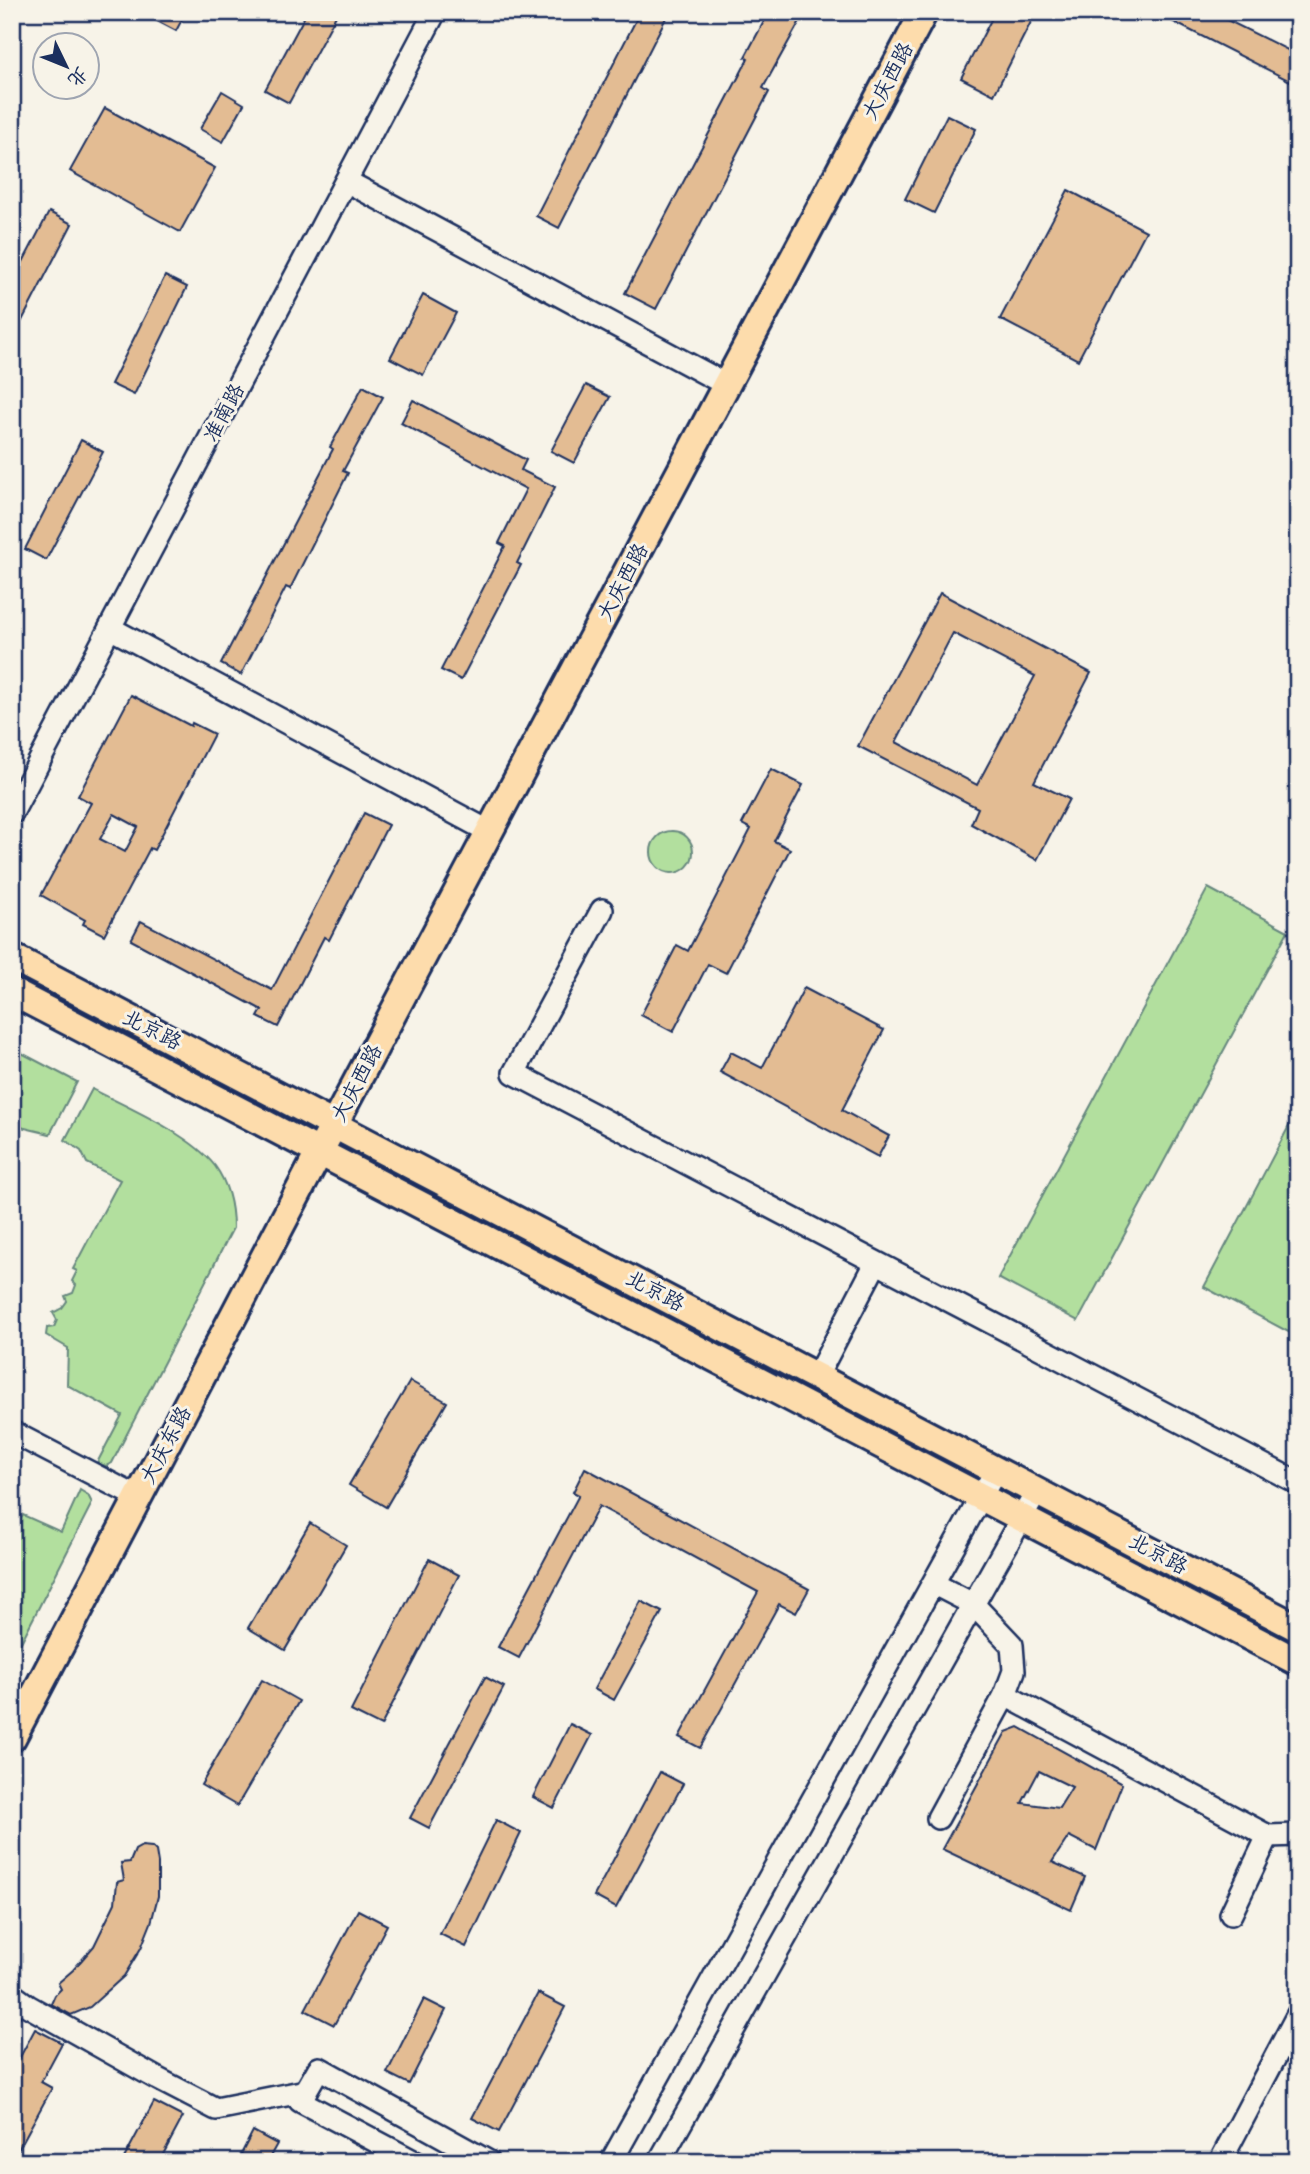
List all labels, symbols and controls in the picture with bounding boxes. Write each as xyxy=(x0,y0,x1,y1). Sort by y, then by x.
north arrow xyxy=(32,32,102,102)
street label: 大庆西路 xyxy=(855,37,921,125)
text: 北 xyxy=(61,60,94,93)
street label: 准南路 xyxy=(196,378,252,448)
street label: 大庆西路 xyxy=(590,538,656,626)
street label: 北京路 xyxy=(117,1003,187,1057)
street label: 大庆西路 xyxy=(324,1039,390,1127)
street label: 北京路 xyxy=(620,1263,690,1319)
street label: 大庆东路 xyxy=(133,1401,199,1489)
street label: 北京路 xyxy=(1123,1526,1193,1582)

